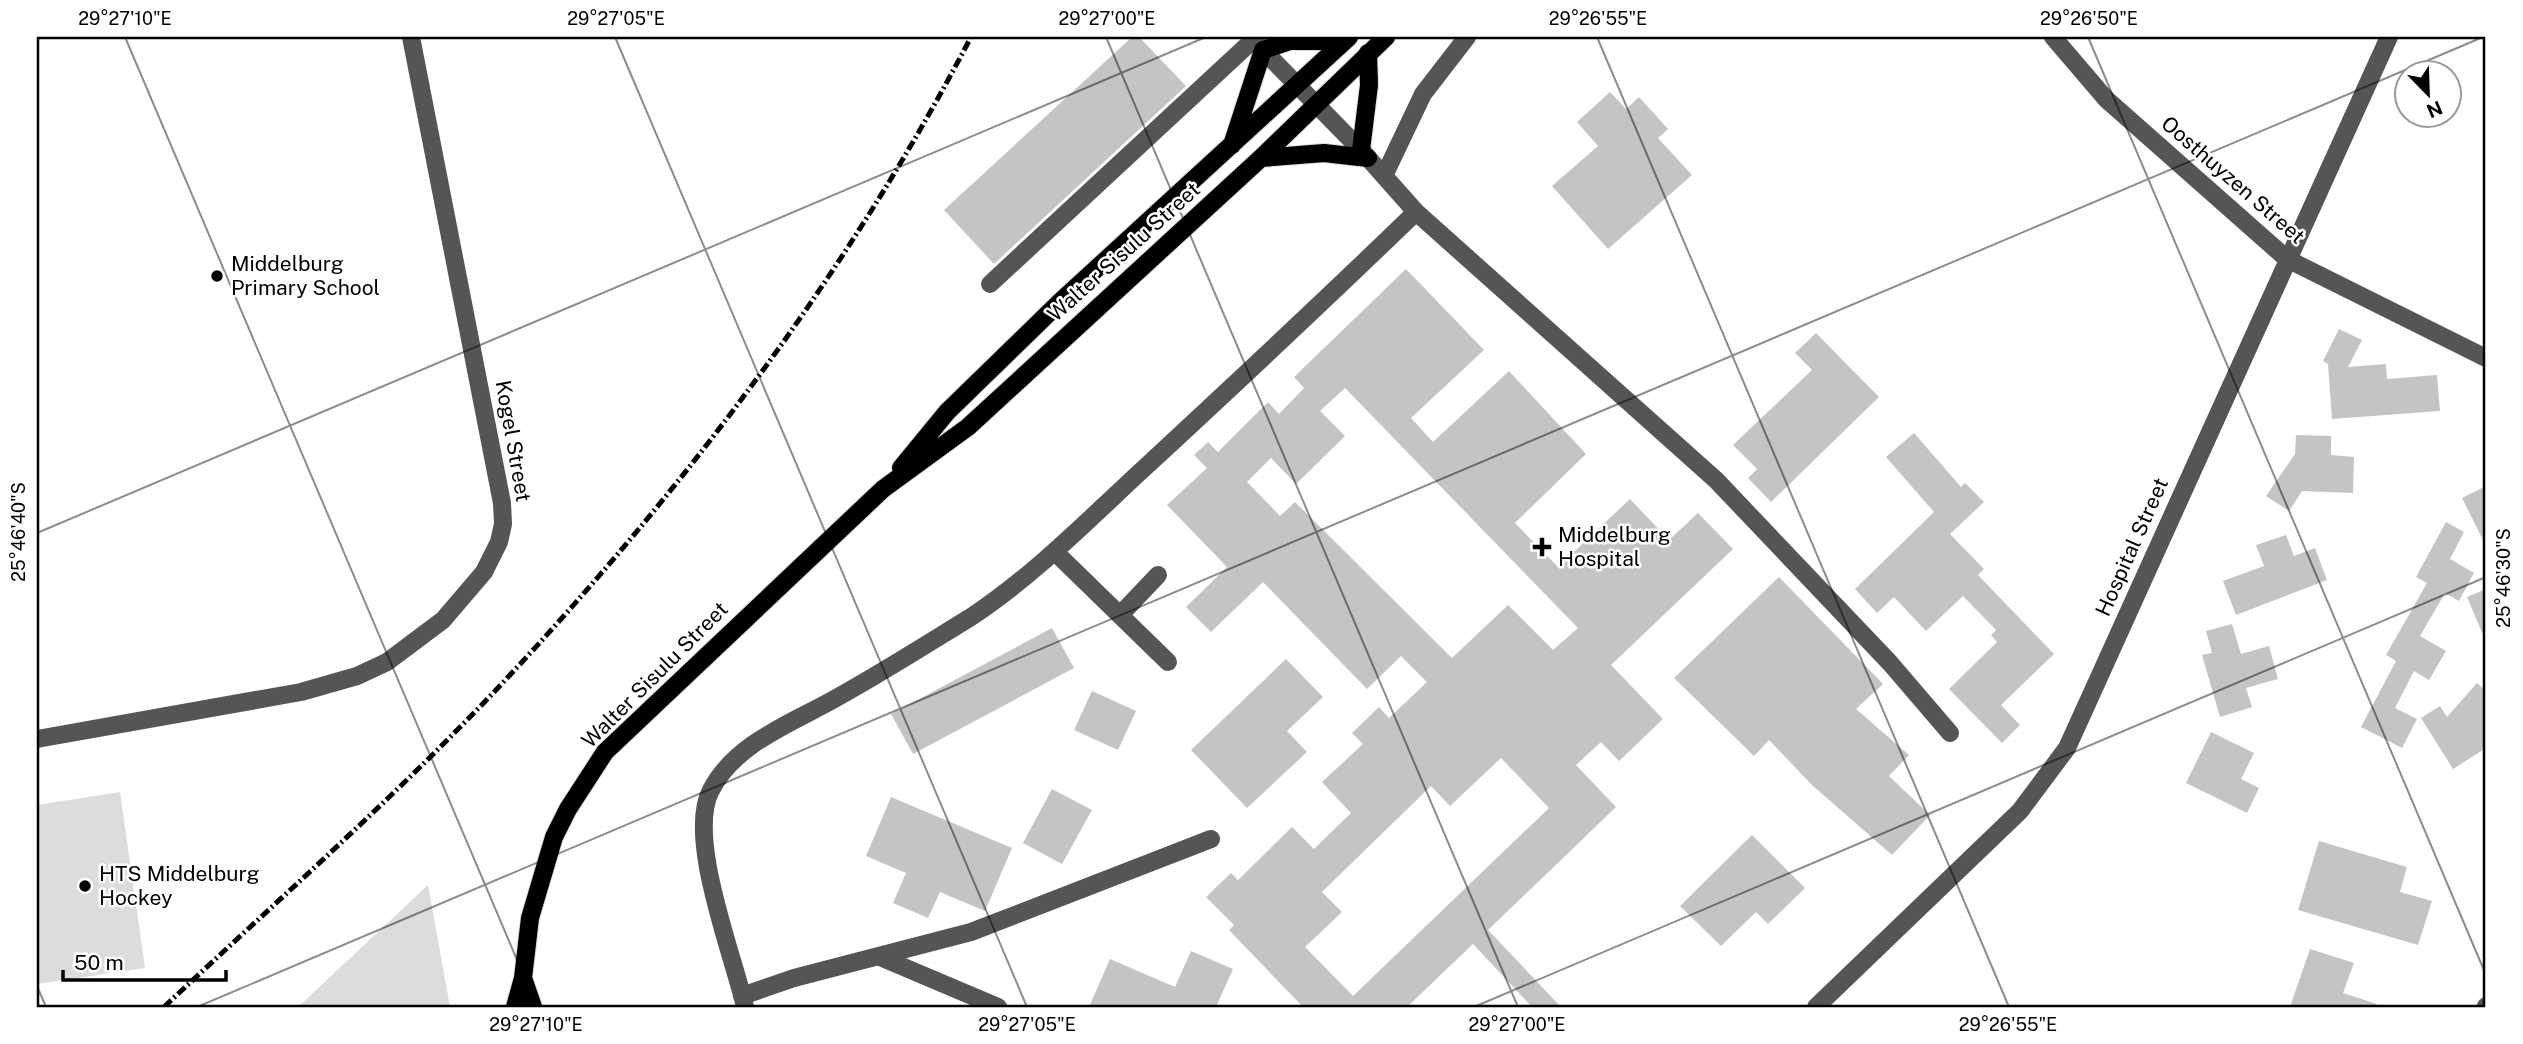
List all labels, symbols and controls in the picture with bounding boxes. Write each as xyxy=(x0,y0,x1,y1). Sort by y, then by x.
text: 29°27'10"E xyxy=(78,8,172,29)
text: 29°27'05"E xyxy=(567,8,665,29)
text: 29°27'00"E xyxy=(1058,8,1156,29)
text: 29°26'55"E xyxy=(1549,8,1647,29)
text: 29°26'50"E xyxy=(2040,8,2138,29)
north arrow xyxy=(2394,60,2464,130)
text: N xyxy=(2424,97,2446,123)
street label: Oosthuyzen Street xyxy=(2157,111,2310,249)
street label: Walter Sisulu Street xyxy=(1042,177,1205,327)
place label: Middelburg Primary School xyxy=(231,251,380,300)
marker: Middelburg Primary School xyxy=(209,268,225,284)
street label: Kogel Street xyxy=(491,378,536,504)
street label: Hospital Street xyxy=(2090,474,2173,620)
text: 25°46'40"S xyxy=(8,482,29,582)
place label: Middelburg Hospital xyxy=(1558,522,1671,571)
text: 25°46'30"S xyxy=(2493,528,2514,628)
marker: Middelburg Hospital xyxy=(1532,537,1552,557)
street label: Walter Sisulu Street xyxy=(576,596,733,753)
place label: HTS Middelburg Hockey xyxy=(99,861,260,910)
marker: HTS Middelburg Hockey xyxy=(77,878,93,894)
scale bar xyxy=(63,939,226,983)
text: 50 m xyxy=(74,950,124,975)
text: 29°27'10"E xyxy=(489,1014,583,1035)
text: 29°27'05"E xyxy=(978,1014,1076,1035)
text: 29°27'00"E xyxy=(1468,1014,1566,1035)
text: 29°26'55"E xyxy=(1959,1014,2057,1035)

